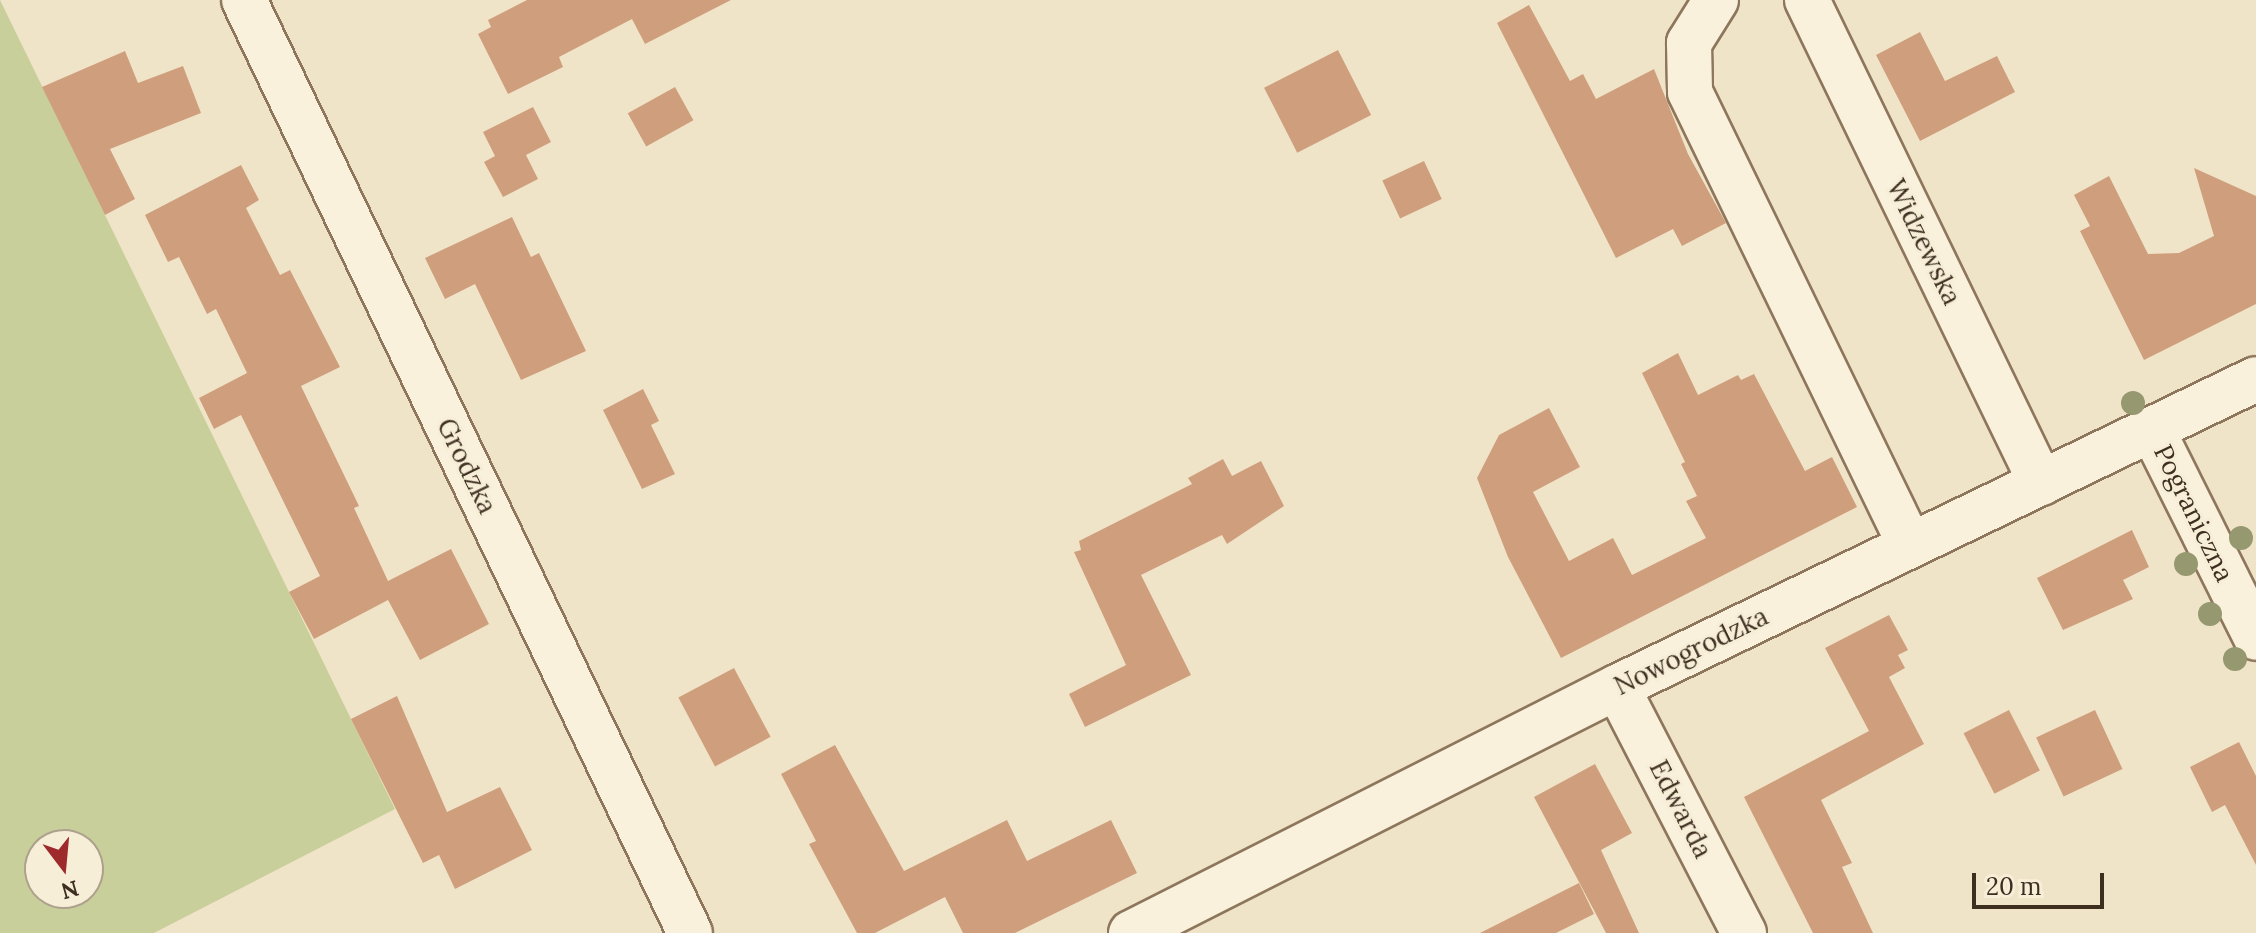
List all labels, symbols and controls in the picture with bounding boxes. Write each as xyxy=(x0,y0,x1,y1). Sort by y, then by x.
street label: Widzewska xyxy=(1880,174,1968,310)
street label: Grodzka xyxy=(431,413,503,519)
street label: Pograniczna xyxy=(2147,439,2241,587)
street label: Nowogrodzka xyxy=(1609,600,1773,702)
street label: Edwarda xyxy=(1643,755,1719,863)
north arrow xyxy=(24,829,104,909)
scale bar xyxy=(1976,857,2108,907)
text: 20 m xyxy=(1986,871,2042,902)
text: N xyxy=(58,874,82,906)

